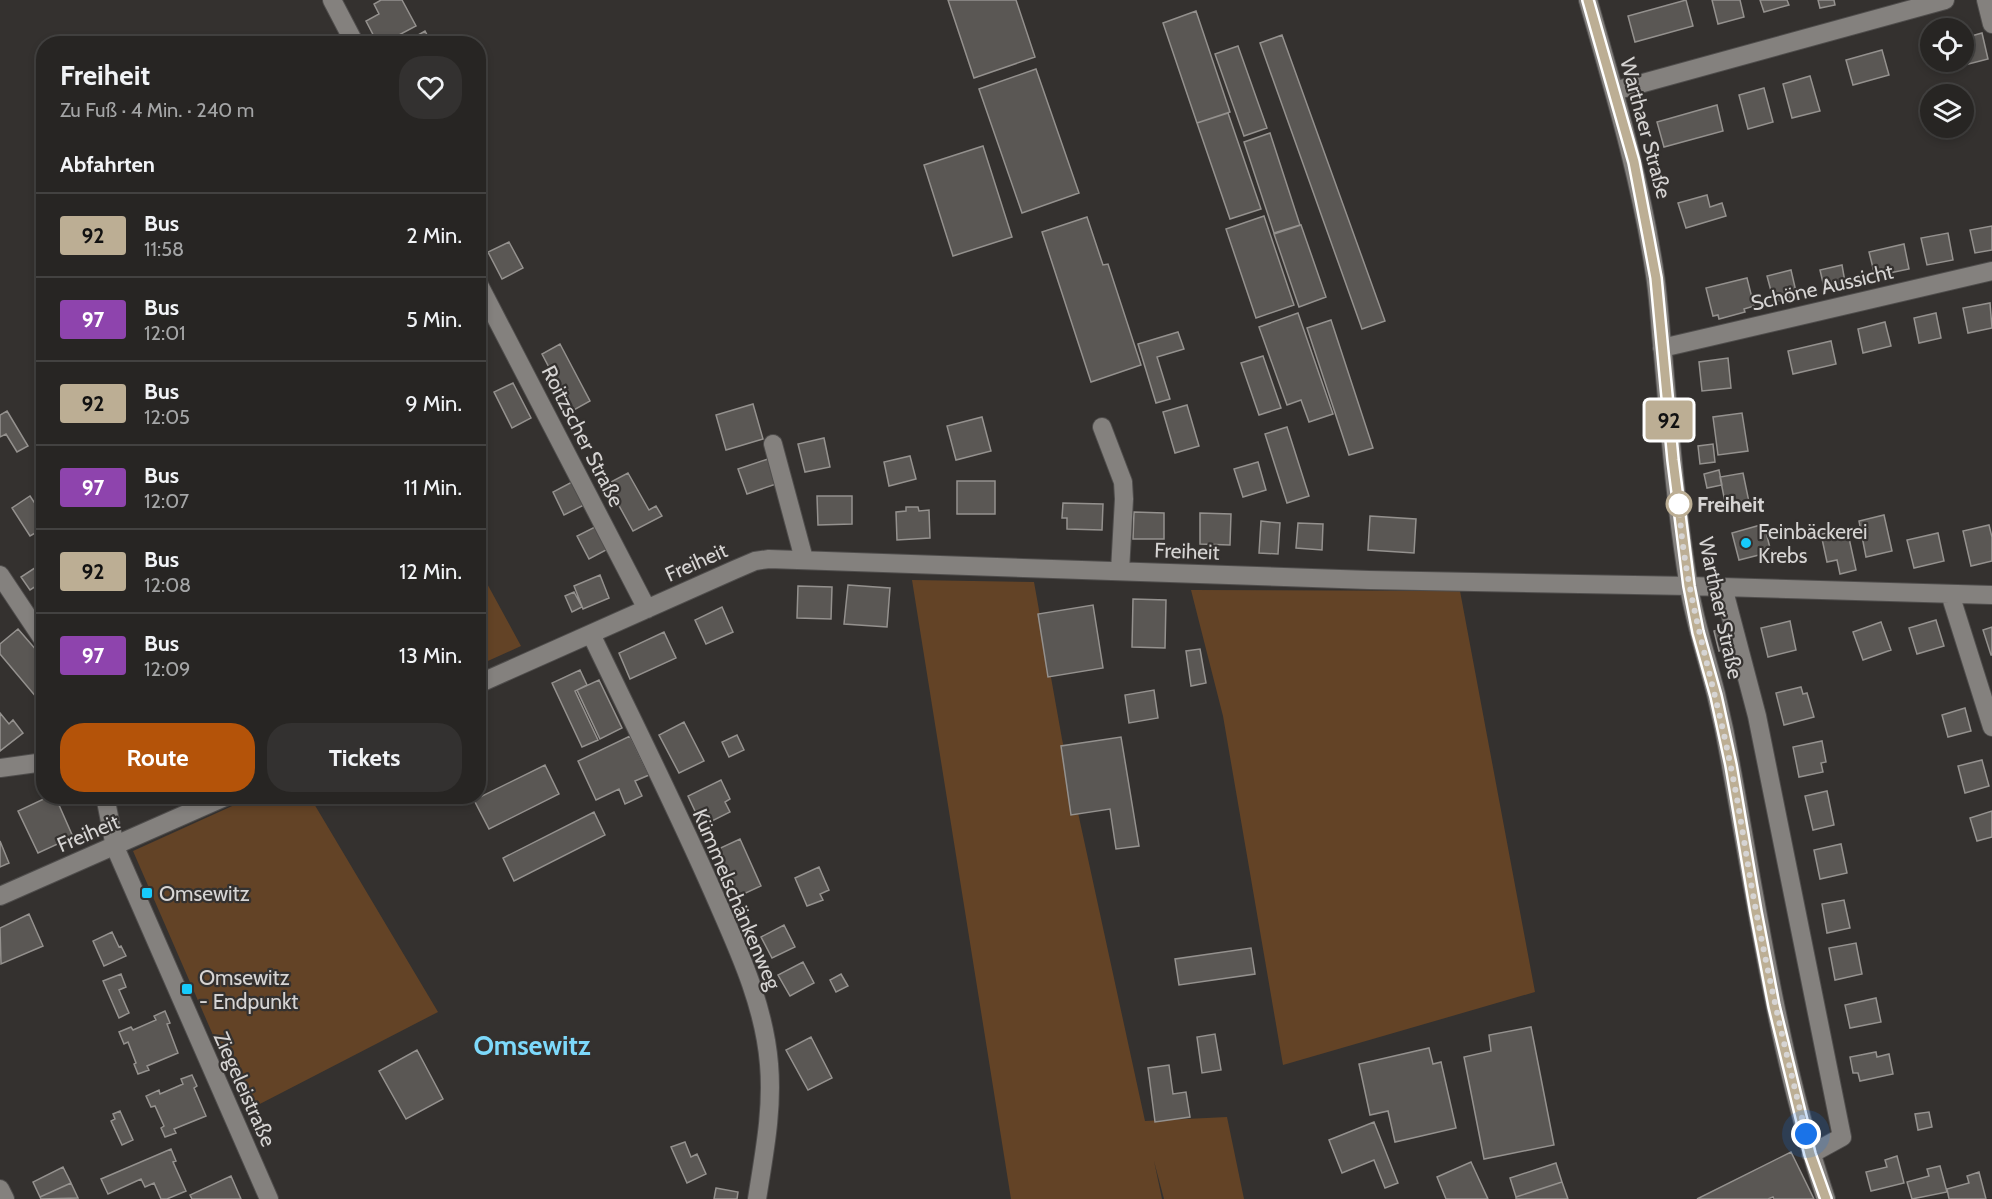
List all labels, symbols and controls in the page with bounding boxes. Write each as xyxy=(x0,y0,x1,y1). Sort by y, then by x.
map controls xyxy=(1920,18,1974,138)
button: locate xyxy=(1920,18,1974,72)
street label: Warthaer Straße xyxy=(1615,55,1677,201)
button: heart xyxy=(399,56,462,119)
text: Freiheit xyxy=(60,58,150,92)
button: layers xyxy=(1920,84,1974,138)
text: Zu Fuß · 4 Min. · 240 m xyxy=(60,98,254,122)
text: Abfahrten xyxy=(60,151,155,178)
text: Bus xyxy=(144,210,179,237)
text: 2 Min. xyxy=(406,222,462,249)
text: 92 xyxy=(82,223,104,248)
text: 11:58 xyxy=(144,237,184,261)
street label: Schöne Aussicht xyxy=(1748,258,1896,316)
text: Bus xyxy=(144,294,179,321)
text: 5 Min. xyxy=(406,306,462,333)
text: 97 xyxy=(82,307,104,332)
text: 12:01 xyxy=(144,321,186,345)
street label: Roitzscher Straße xyxy=(537,361,630,511)
text: Bus xyxy=(144,378,179,405)
text: 9 Min. xyxy=(405,390,462,417)
text: 92 xyxy=(82,391,104,416)
line badge: 92 xyxy=(1642,400,1696,440)
text: 12:05 xyxy=(144,405,190,429)
text: 92 xyxy=(1658,408,1680,433)
text: Bus xyxy=(144,462,179,489)
text: 11 Min. xyxy=(404,474,462,501)
text: 97 xyxy=(82,475,104,500)
text: 12:07 xyxy=(144,489,189,513)
marker: Freiheit xyxy=(1666,491,1692,517)
place label: Freiheit xyxy=(1697,492,1765,517)
place label: Feinbäckerei Krebs xyxy=(1758,519,1868,568)
street label: Warthaer Straße xyxy=(1694,535,1748,682)
marker: Feinbäckerei Krebs xyxy=(1739,536,1753,550)
street label: Freiheit xyxy=(661,537,731,587)
street label: Freiheit xyxy=(1154,537,1220,565)
text: Bus xyxy=(144,546,179,573)
text: 12 Min. xyxy=(399,558,462,585)
text: 92 xyxy=(82,559,104,584)
text: 12:08 xyxy=(144,573,191,597)
text: Bus xyxy=(144,630,179,657)
text: 13 Min. xyxy=(399,642,462,669)
text: 97 xyxy=(82,643,104,668)
text: 12:09 xyxy=(144,657,190,681)
button: Route xyxy=(60,723,255,792)
button: Tickets xyxy=(267,723,462,792)
street label: Kümmelschänkenweg xyxy=(688,805,787,994)
street label: Freiheit xyxy=(53,809,123,857)
place label: Omsewitz xyxy=(159,881,250,906)
marker: Omsewitz xyxy=(140,886,154,900)
place label: Omsewitz - Endpunkt xyxy=(199,965,298,1014)
marker: Omsewitz - Endpunkt xyxy=(180,982,194,996)
street label: Ziegeleistraße xyxy=(209,1028,282,1150)
district label: Omsewitz xyxy=(473,1029,591,1062)
your location xyxy=(1791,1119,1821,1149)

